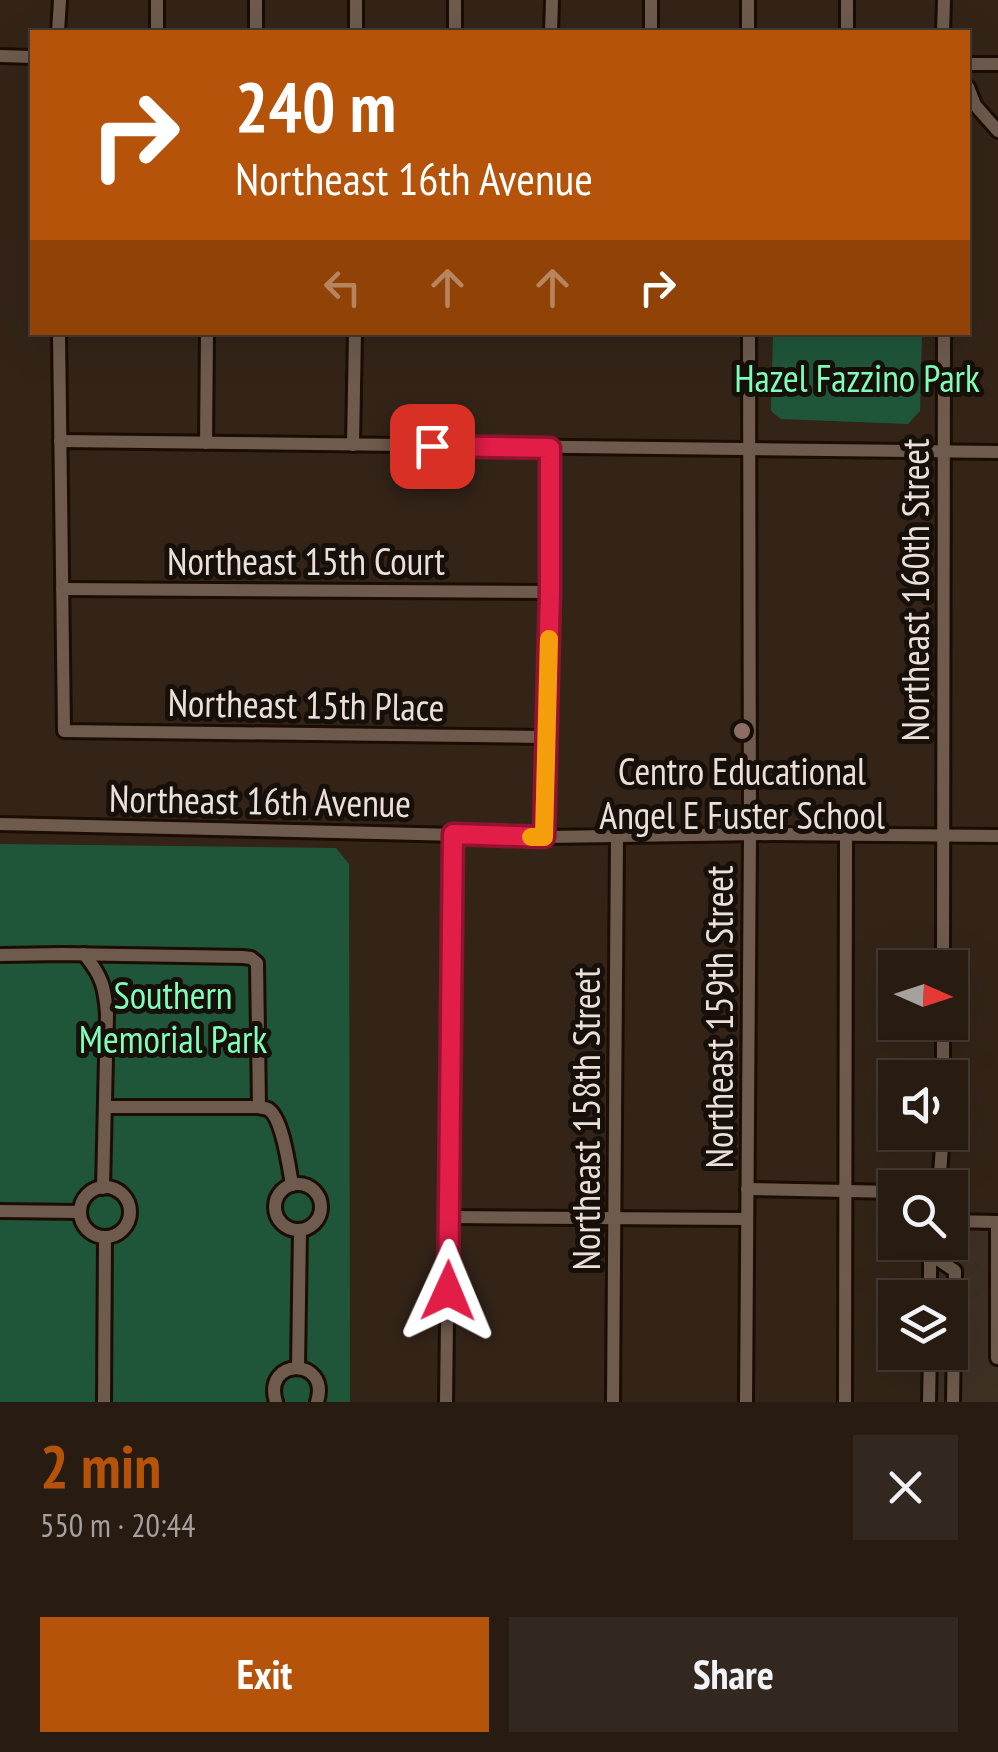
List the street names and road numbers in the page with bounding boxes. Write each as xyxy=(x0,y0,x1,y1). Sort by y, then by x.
street label: Northeast 160th Street xyxy=(890,438,939,741)
street label: Northeast 15th Court xyxy=(167,536,446,585)
street label: Northeast 15th Place xyxy=(167,677,445,731)
street label: Northeast 16th Avenue xyxy=(109,773,411,827)
street label: Northeast 159th Street xyxy=(694,865,743,1168)
street label: Northeast 158th Street xyxy=(561,967,610,1270)

